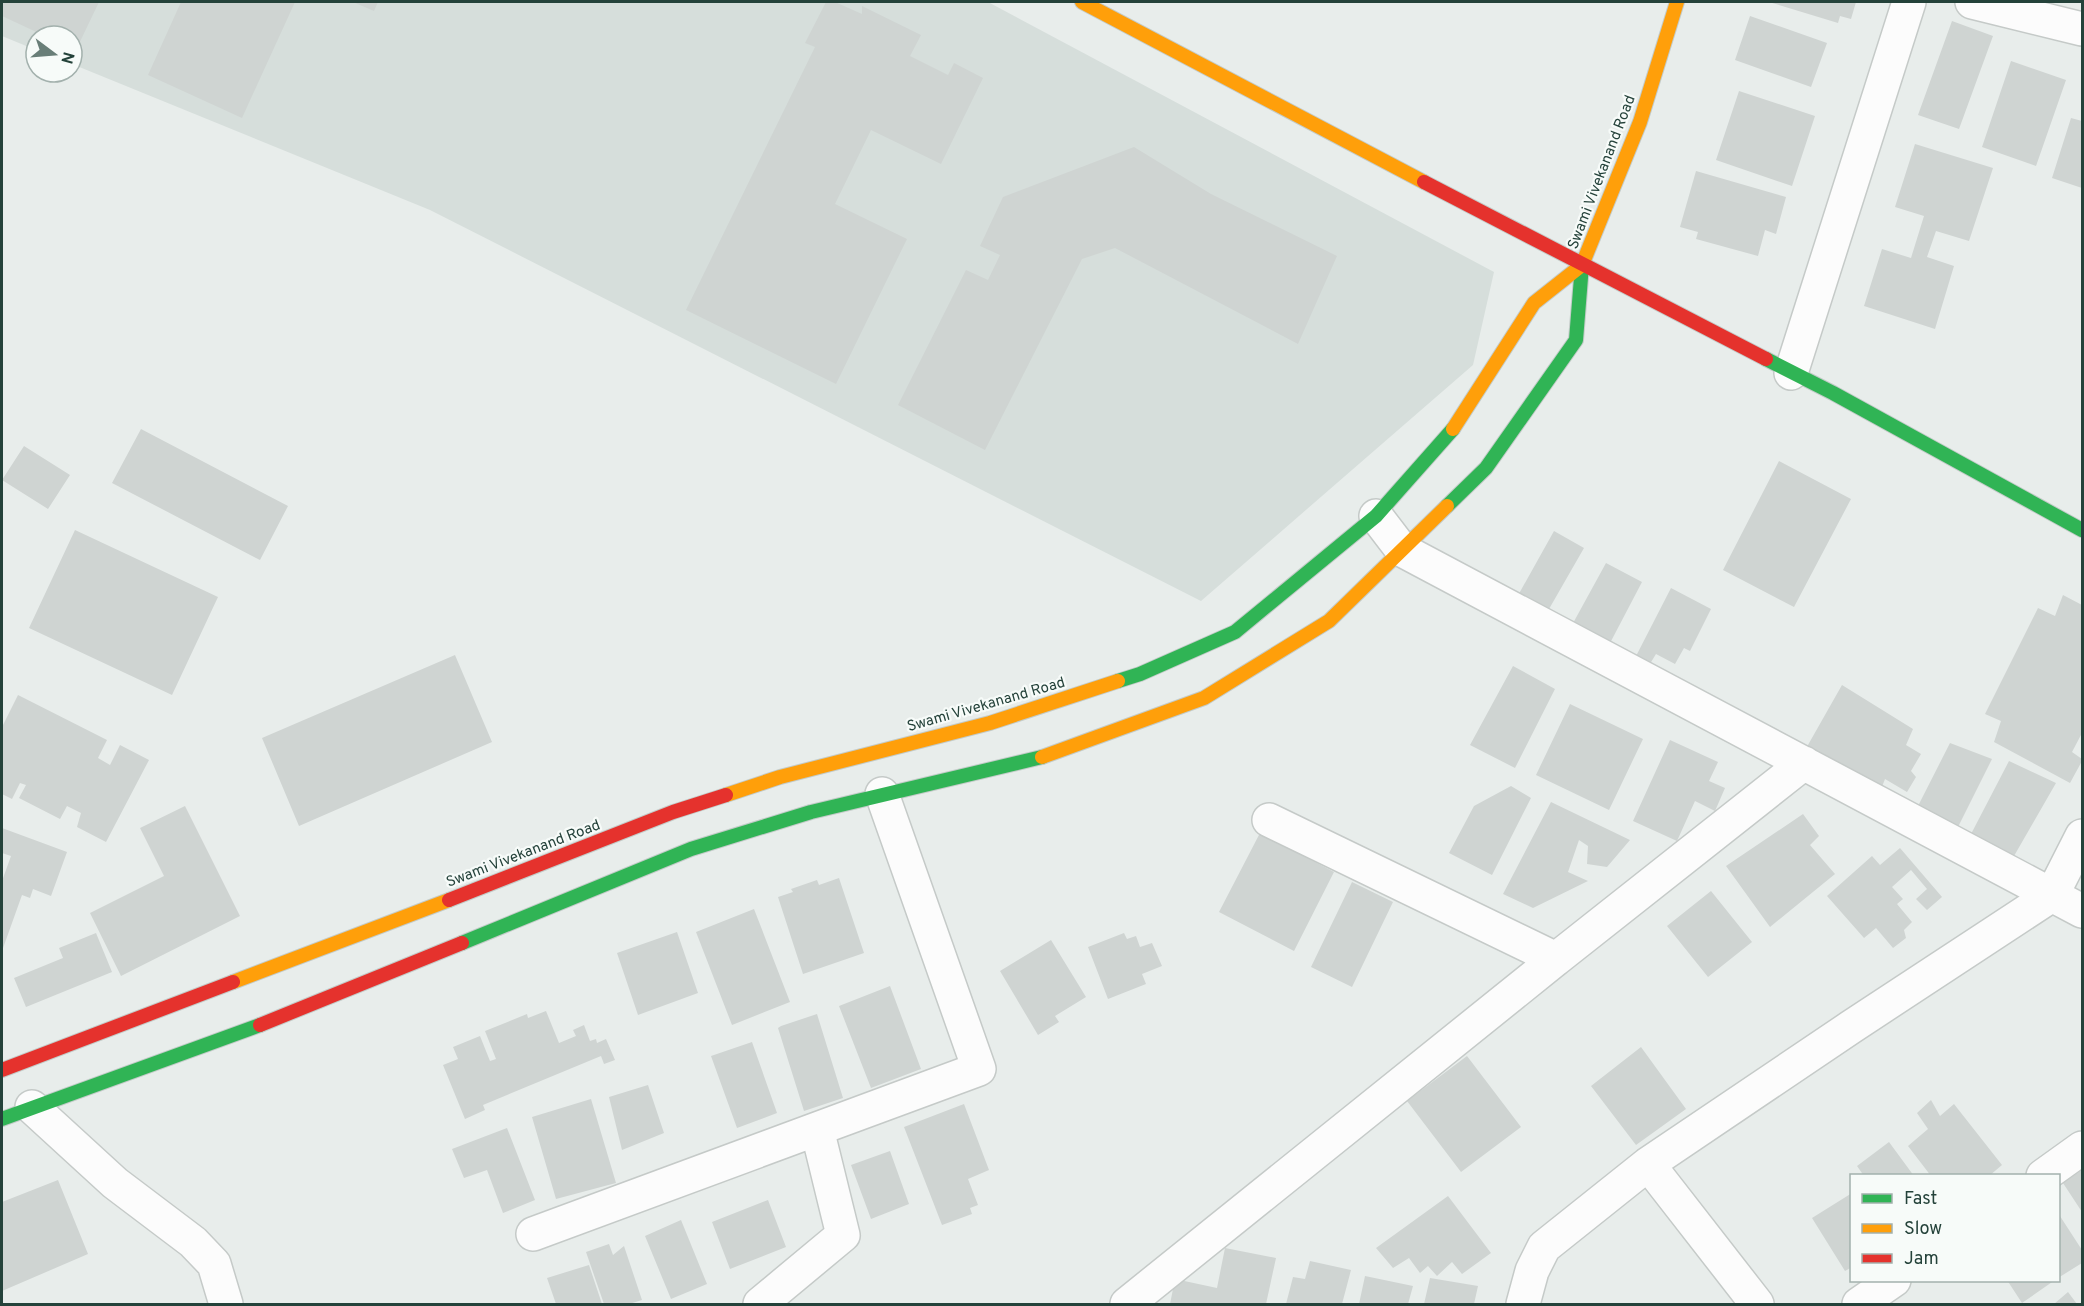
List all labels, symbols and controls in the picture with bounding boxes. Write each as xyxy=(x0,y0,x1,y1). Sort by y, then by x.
north arrow xyxy=(24,24,84,84)
text: N xyxy=(55,49,78,66)
street label: Swami Vivekanand Road xyxy=(1564,93,1641,252)
street label: Swami Vivekanand Road xyxy=(905,674,1068,737)
street label: Swami Vivekanand Road xyxy=(444,816,603,893)
legend xyxy=(1850,1174,2060,1282)
text: Fast xyxy=(1904,1188,1937,1211)
text: Slow xyxy=(1904,1218,1942,1241)
text: Jam xyxy=(1904,1248,1939,1271)

